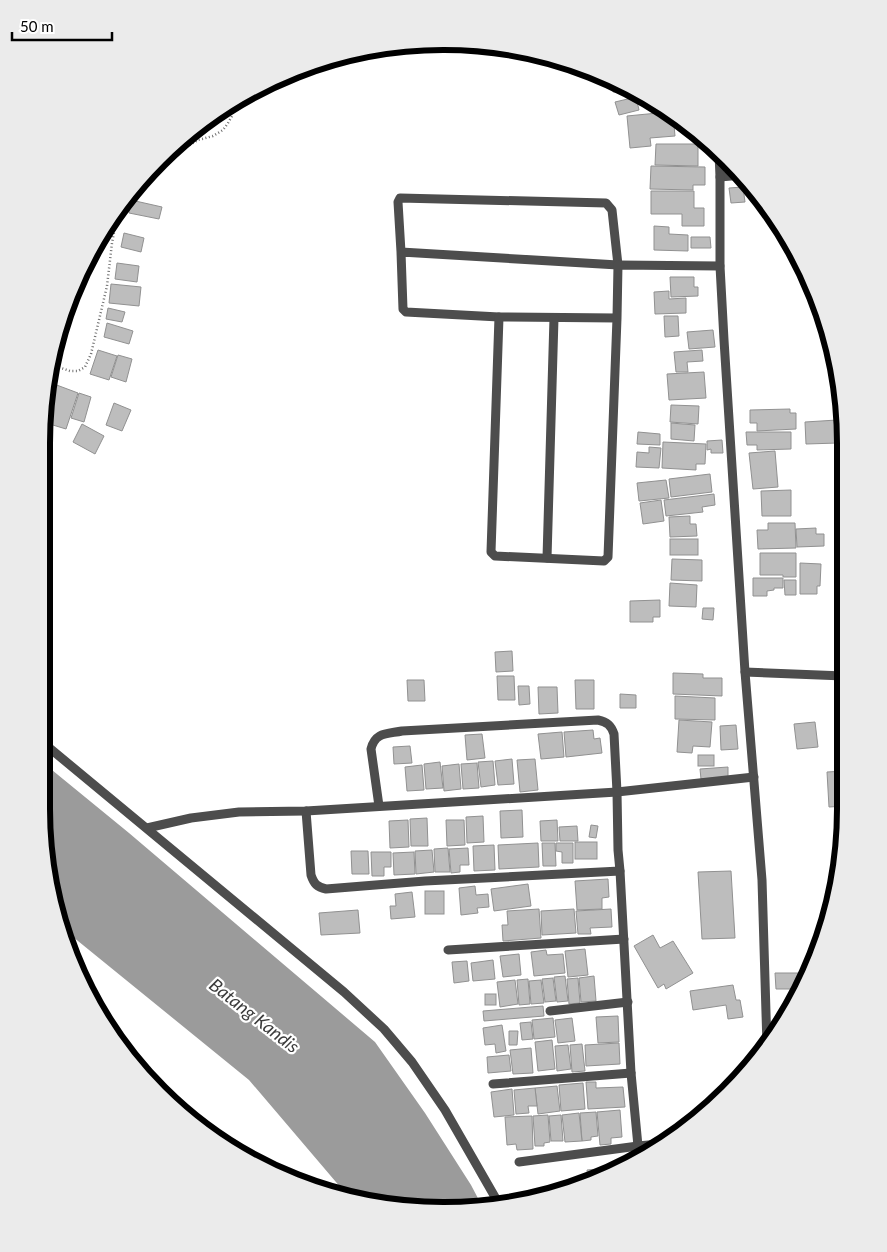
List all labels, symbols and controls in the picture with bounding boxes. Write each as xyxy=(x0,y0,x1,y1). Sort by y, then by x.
scale bar xyxy=(12,10,112,42)
text: 50 m xyxy=(20,17,54,35)
water label: Batang Kandis xyxy=(205,973,304,1057)

